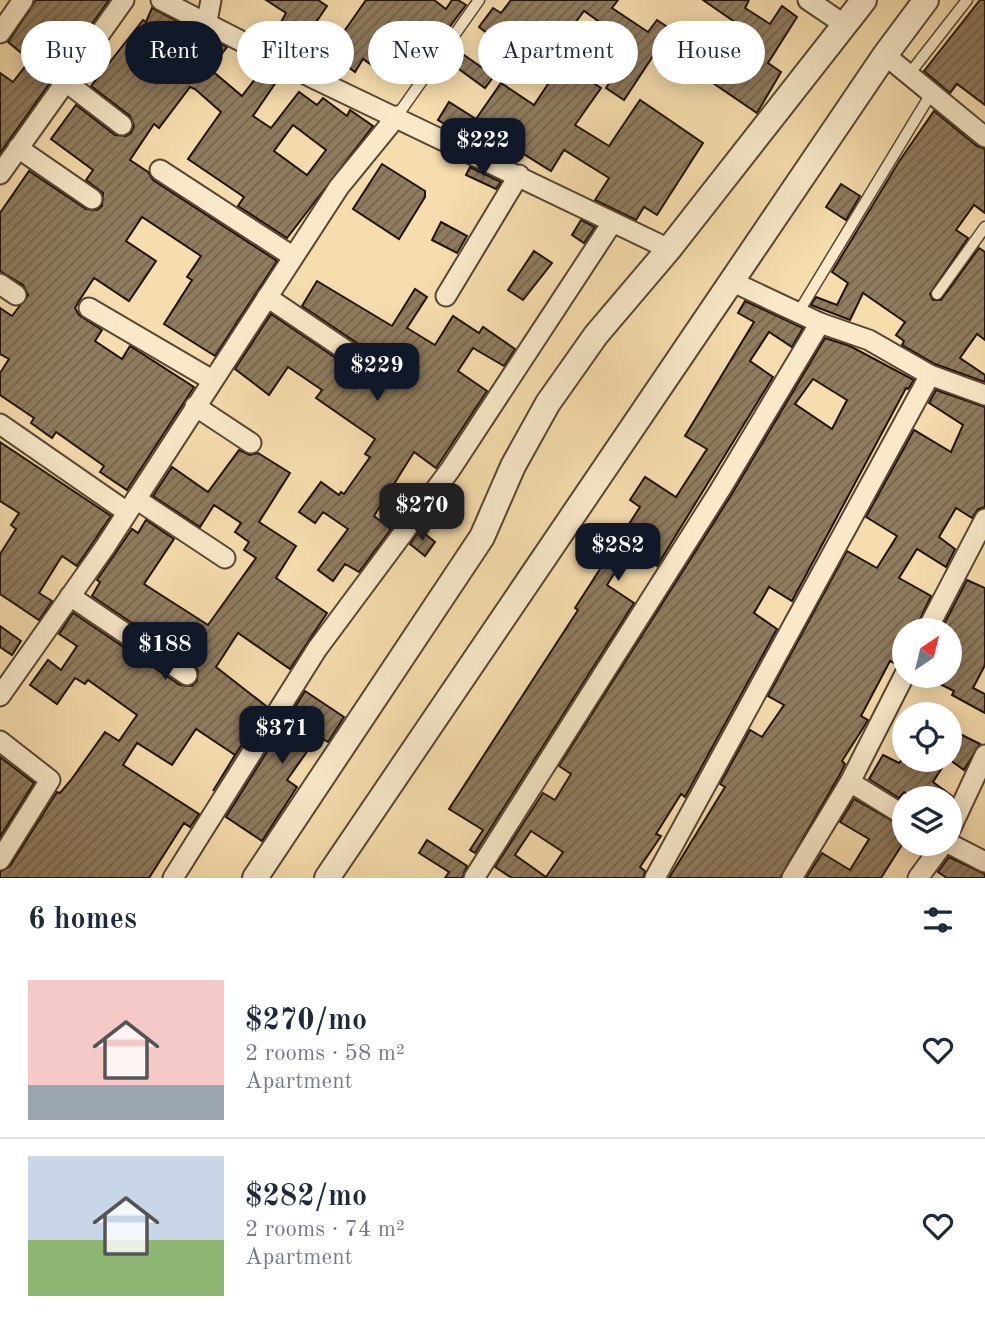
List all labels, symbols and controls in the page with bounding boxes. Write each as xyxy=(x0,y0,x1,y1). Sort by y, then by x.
chip: Buy xyxy=(21,21,111,84)
chip: Rent xyxy=(125,21,223,84)
chip: Filters xyxy=(237,21,354,84)
chip: New xyxy=(368,21,464,84)
chip: Apartment xyxy=(478,21,638,84)
chip: House xyxy=(652,21,765,84)
pin: $222 xyxy=(442,118,524,178)
text: $222 xyxy=(456,129,510,152)
pin: $229 xyxy=(336,344,418,403)
text: $229 xyxy=(350,354,404,377)
pin: $270 xyxy=(381,484,463,543)
text: $270 xyxy=(395,494,449,517)
pin: $282 xyxy=(577,524,659,583)
text: $282 xyxy=(591,534,645,557)
north arrow xyxy=(892,618,962,688)
map controls xyxy=(892,618,962,856)
pin: $188 xyxy=(124,622,206,682)
text: $188 xyxy=(138,633,192,656)
button: locate xyxy=(892,702,962,772)
pin: $371 xyxy=(241,706,323,766)
text: $371 xyxy=(255,717,309,740)
button: layers xyxy=(892,786,962,856)
icon: filters xyxy=(919,901,957,939)
text: 6 homes xyxy=(28,905,137,935)
text: $270/mo xyxy=(245,1006,367,1036)
icon: home xyxy=(84,1008,168,1092)
icon: heart xyxy=(919,1031,957,1069)
text: 2 rooms · 58 m² xyxy=(245,1042,405,1065)
text: Apartment xyxy=(245,1070,353,1093)
text: $282/mo xyxy=(245,1182,367,1212)
icon: home xyxy=(84,1184,168,1268)
icon: heart xyxy=(919,1207,957,1245)
text: 2 rooms · 74 m² xyxy=(245,1218,405,1241)
text: Apartment xyxy=(245,1246,353,1269)

